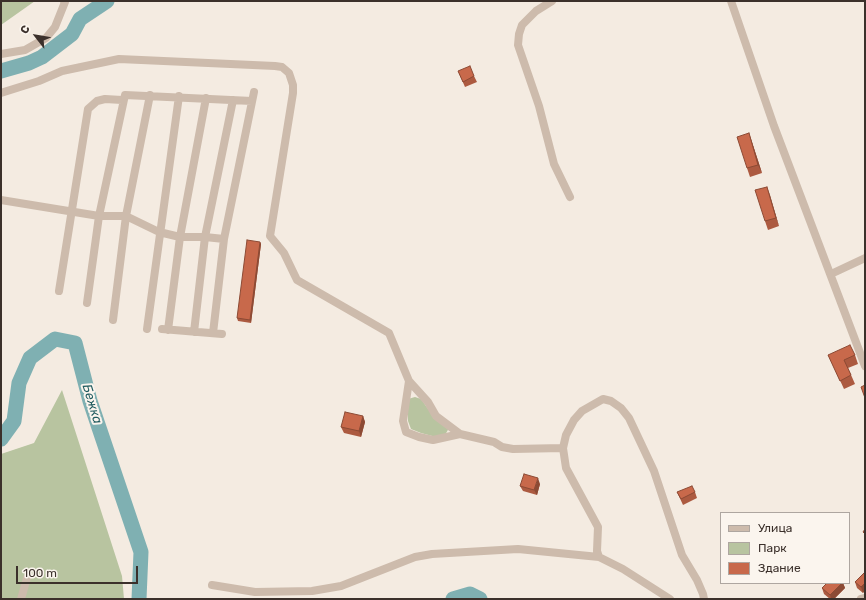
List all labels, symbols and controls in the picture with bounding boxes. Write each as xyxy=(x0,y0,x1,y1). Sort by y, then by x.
north arrow xyxy=(16,16,56,56)
text: С xyxy=(18,23,33,36)
water label: Бежка xyxy=(79,382,105,426)
legend xyxy=(720,512,850,584)
text: Улица xyxy=(758,521,792,535)
text: Парк xyxy=(758,541,787,555)
scale bar xyxy=(18,558,140,584)
text: Здание xyxy=(758,561,801,575)
text: 100 m xyxy=(23,566,57,580)

